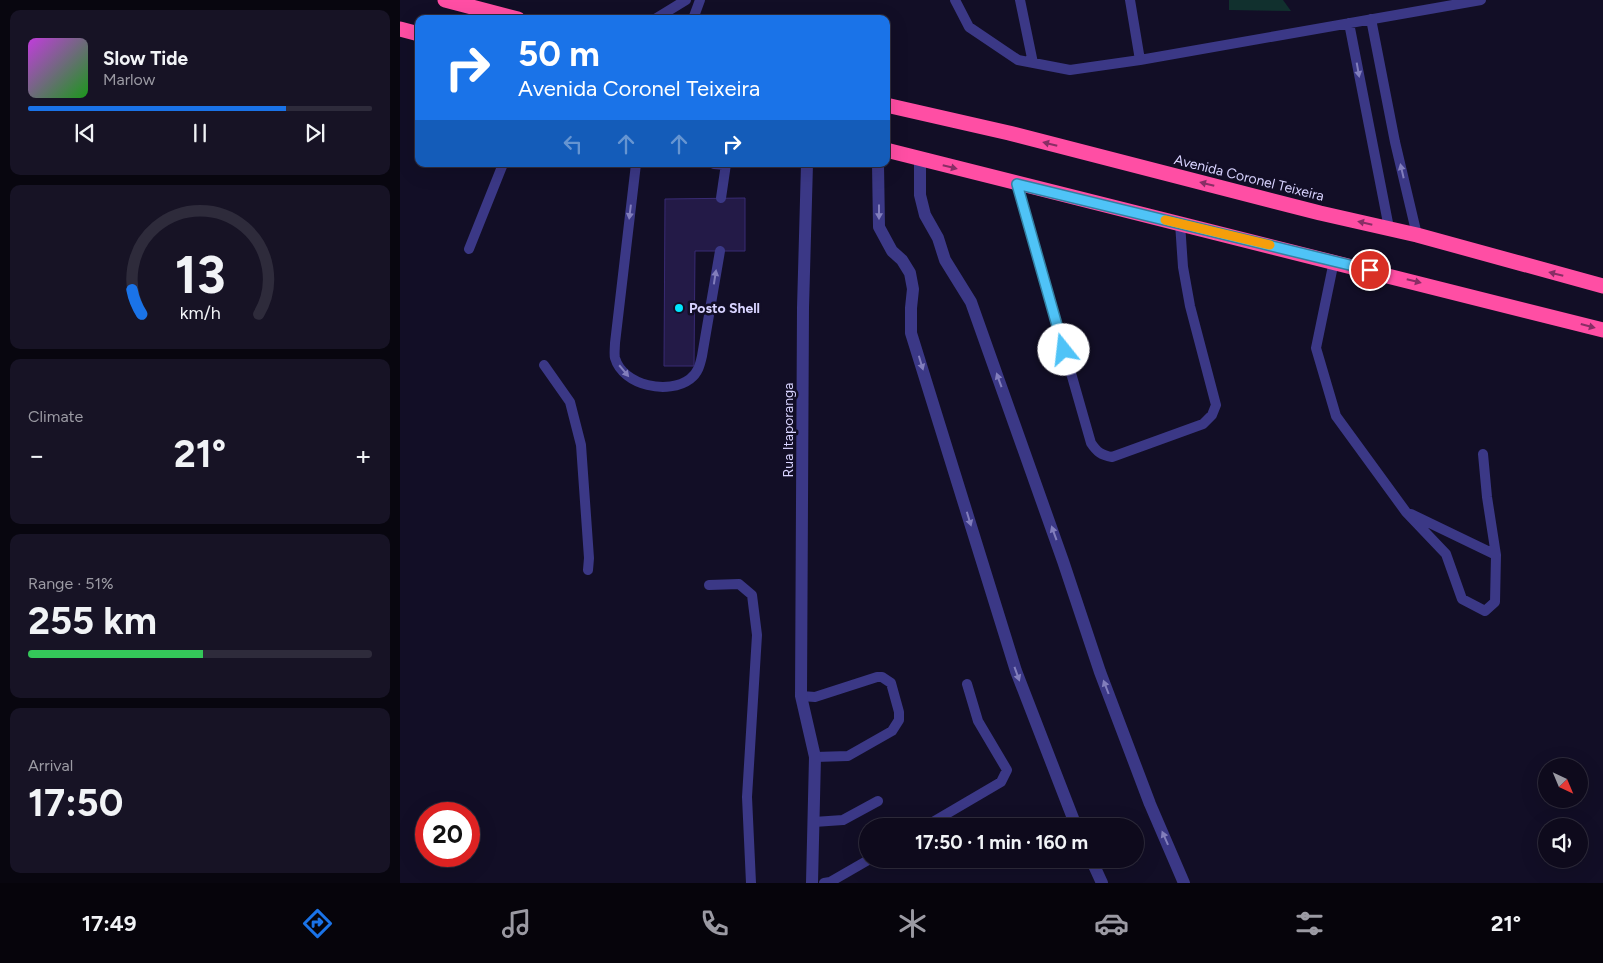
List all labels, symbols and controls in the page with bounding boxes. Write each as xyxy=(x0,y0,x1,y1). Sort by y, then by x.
text: 50 m xyxy=(518,33,600,75)
icon: right xyxy=(435,35,500,100)
text: Slow Tide xyxy=(103,47,188,70)
one-way arrow xyxy=(1355,63,1363,79)
text: Marlow xyxy=(103,70,155,89)
text: Avenida Coronel Teixeira xyxy=(518,75,760,102)
icon: previous xyxy=(71,119,99,147)
icon: pause xyxy=(186,119,214,147)
icon: next xyxy=(301,119,329,147)
icon: left xyxy=(559,130,587,158)
icon: ahead xyxy=(612,130,640,158)
icon: ahead xyxy=(665,130,693,158)
icon: right xyxy=(718,130,746,158)
one-way arrow xyxy=(1042,139,1057,147)
street label: Avenida Coronel Teixeira xyxy=(1172,151,1326,205)
one-way arrow xyxy=(943,163,958,171)
one-way arrow xyxy=(1398,163,1406,178)
one-way arrow xyxy=(1200,180,1215,188)
one-way arrow xyxy=(626,204,634,220)
one-way arrow xyxy=(875,205,883,221)
one-way arrow xyxy=(1357,219,1373,227)
text: 13 xyxy=(175,244,225,306)
pin xyxy=(1349,249,1391,291)
icon: arrive xyxy=(1356,256,1384,284)
one-way arrow xyxy=(712,269,720,285)
one-way arrow xyxy=(1548,270,1563,278)
one-way arrow xyxy=(1406,277,1421,285)
place label: Posto Shell xyxy=(689,300,760,317)
text: km/h xyxy=(180,302,220,323)
marker: Posto Shell xyxy=(673,302,685,314)
one-way arrow xyxy=(1581,322,1596,330)
position arrow xyxy=(1037,323,1089,375)
one-way arrow xyxy=(917,356,925,371)
one-way arrow xyxy=(618,364,629,377)
one-way arrow xyxy=(995,372,1003,387)
street label: Rua Itaporanga xyxy=(780,383,797,477)
text: Climate xyxy=(28,407,83,426)
text: 21° xyxy=(174,431,226,477)
text: − xyxy=(28,438,45,472)
text: + xyxy=(355,438,372,472)
one-way arrow xyxy=(965,511,973,526)
one-way arrow xyxy=(1050,525,1058,540)
text: Range · 51% xyxy=(28,574,114,593)
text: 255 km xyxy=(28,598,157,644)
one-way arrow xyxy=(1013,667,1021,682)
one-way arrow xyxy=(1101,680,1109,694)
text: Arrival xyxy=(28,756,73,775)
north arrow xyxy=(1538,758,1588,808)
map controls xyxy=(1538,758,1588,868)
text: 17:50 xyxy=(28,780,123,826)
speed limit sign: 20 xyxy=(415,802,480,867)
button: sound xyxy=(1538,818,1588,868)
text: 17:50 · 1 min · 160 m xyxy=(915,831,1088,854)
one-way arrow xyxy=(1160,831,1168,845)
icon: directions xyxy=(300,906,335,941)
icon: music xyxy=(499,906,534,941)
icon: phone xyxy=(697,906,732,941)
icon: climate xyxy=(895,906,930,941)
icon: car xyxy=(1094,906,1129,941)
icon: filters xyxy=(1292,906,1327,941)
text: 17:49 xyxy=(82,910,137,937)
text: 21° xyxy=(1491,910,1521,937)

